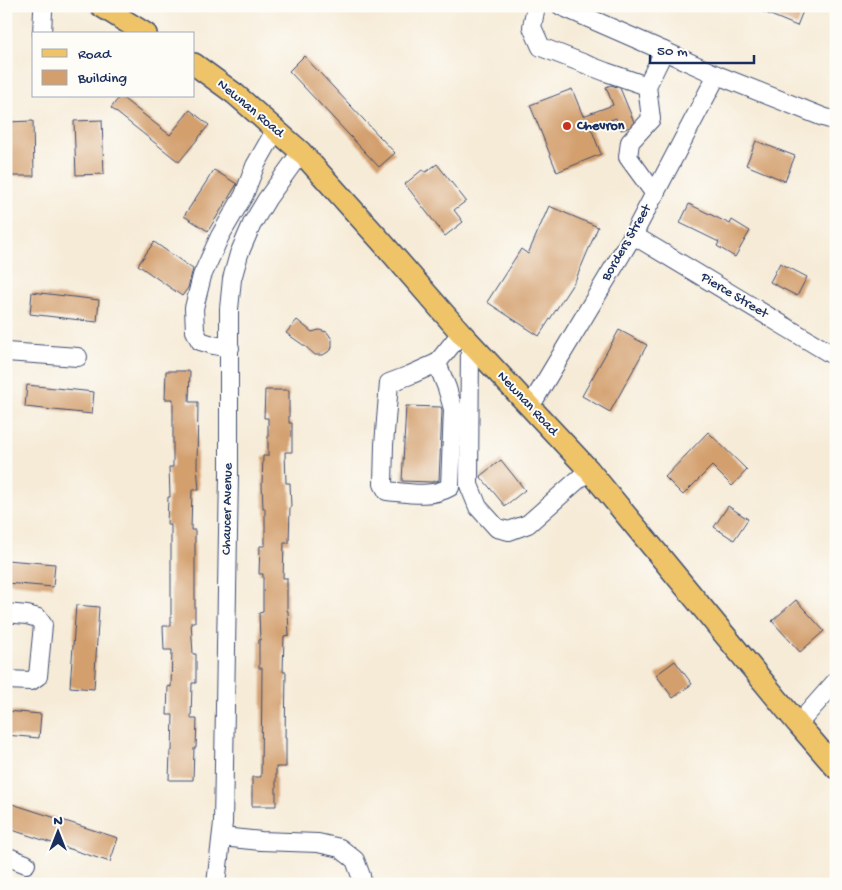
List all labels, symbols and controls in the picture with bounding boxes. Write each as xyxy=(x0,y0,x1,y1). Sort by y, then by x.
legend xyxy=(32,32,195,98)
scale bar xyxy=(650,32,753,64)
text: 50 m xyxy=(657,43,688,61)
text: Road xyxy=(78,46,112,64)
text: Building xyxy=(77,70,127,88)
street label: Newnan Road xyxy=(213,76,288,143)
place label: Chevron xyxy=(576,118,625,135)
marker: Chevron xyxy=(561,120,573,132)
street label: Borders Street xyxy=(598,201,656,285)
street label: Pierce Street xyxy=(696,269,772,323)
street label: Newnan Road xyxy=(493,368,562,441)
street label: Chaucer Avenue xyxy=(219,462,237,555)
north arrow xyxy=(32,808,82,858)
text: N xyxy=(53,813,63,830)

